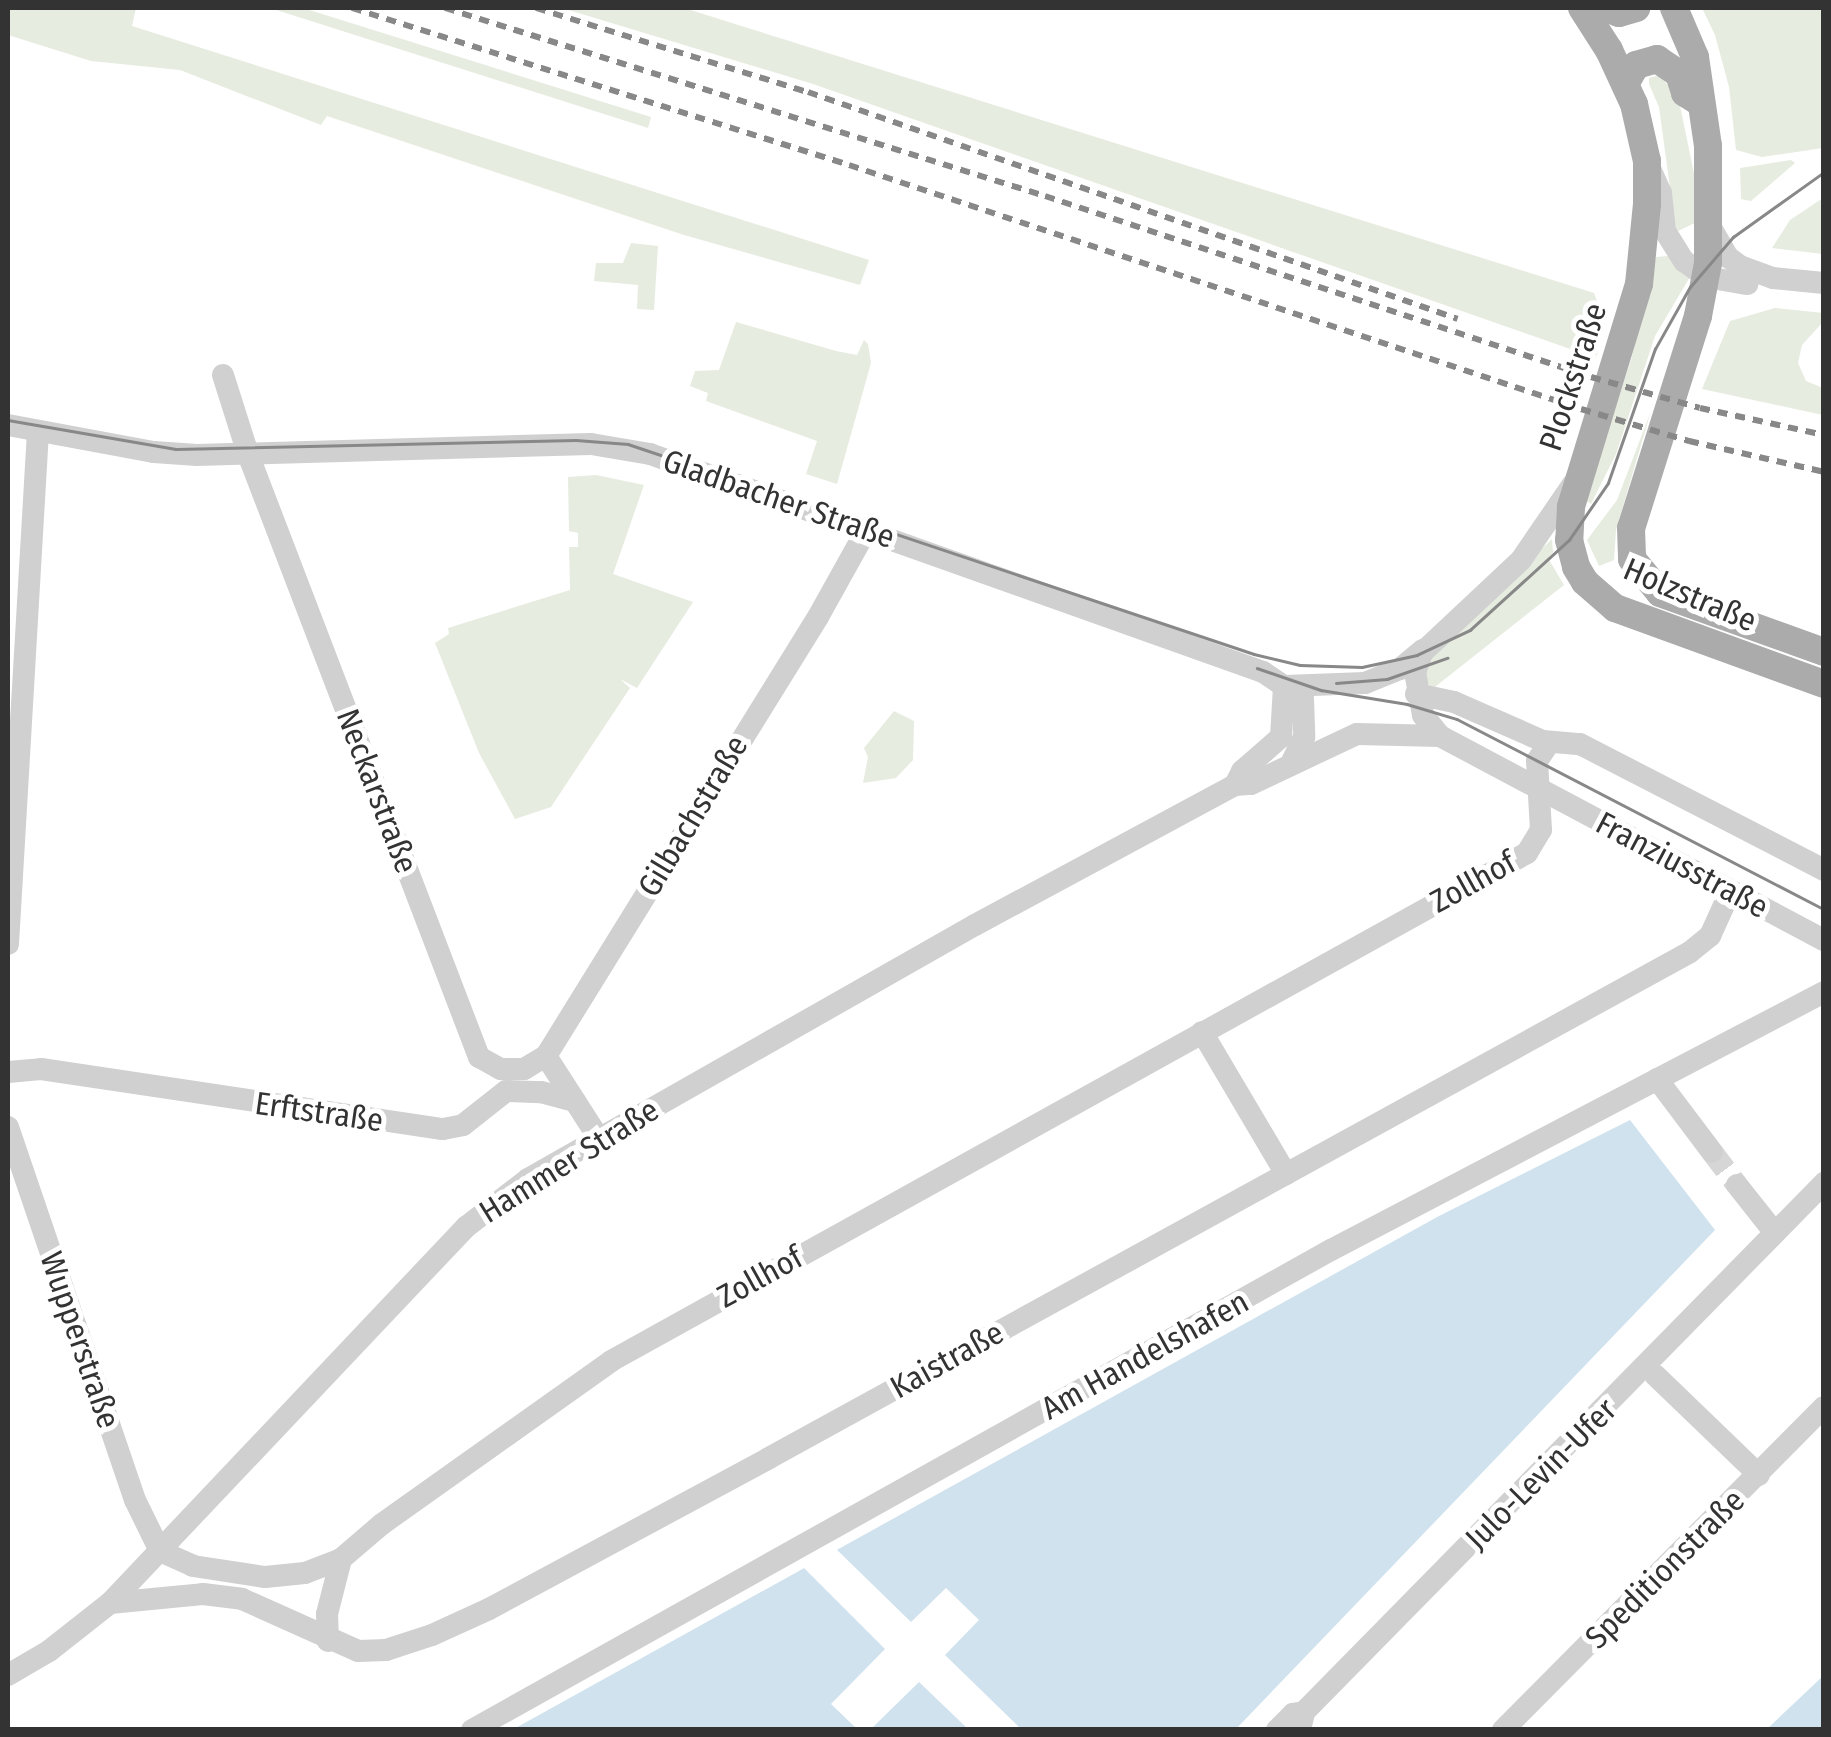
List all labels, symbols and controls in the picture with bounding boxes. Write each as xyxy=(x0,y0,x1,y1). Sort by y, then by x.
street label: Plockstraße xyxy=(1531,298,1615,456)
street label: Gladbacher Straße xyxy=(658,441,900,557)
street label: Holzstraße xyxy=(1618,550,1762,640)
street label: Neckarstraße xyxy=(328,704,426,878)
street label: Gilbachstraße xyxy=(630,729,756,903)
street label: Franziusstraße xyxy=(1589,804,1775,926)
street label: Zollhof xyxy=(1424,843,1522,921)
street label: Erftstraße xyxy=(252,1084,386,1140)
street label: Hammer Straße xyxy=(472,1091,666,1231)
street label: Zollhof xyxy=(711,1238,809,1316)
street label: Wupperstraße xyxy=(32,1247,128,1433)
street label: Am Handelshafen xyxy=(1035,1282,1255,1428)
street label: Kaistraße xyxy=(884,1313,1010,1407)
street label: Julo-Levin-Ufer xyxy=(1457,1390,1625,1558)
street label: Speditionstraße xyxy=(1578,1482,1752,1656)

